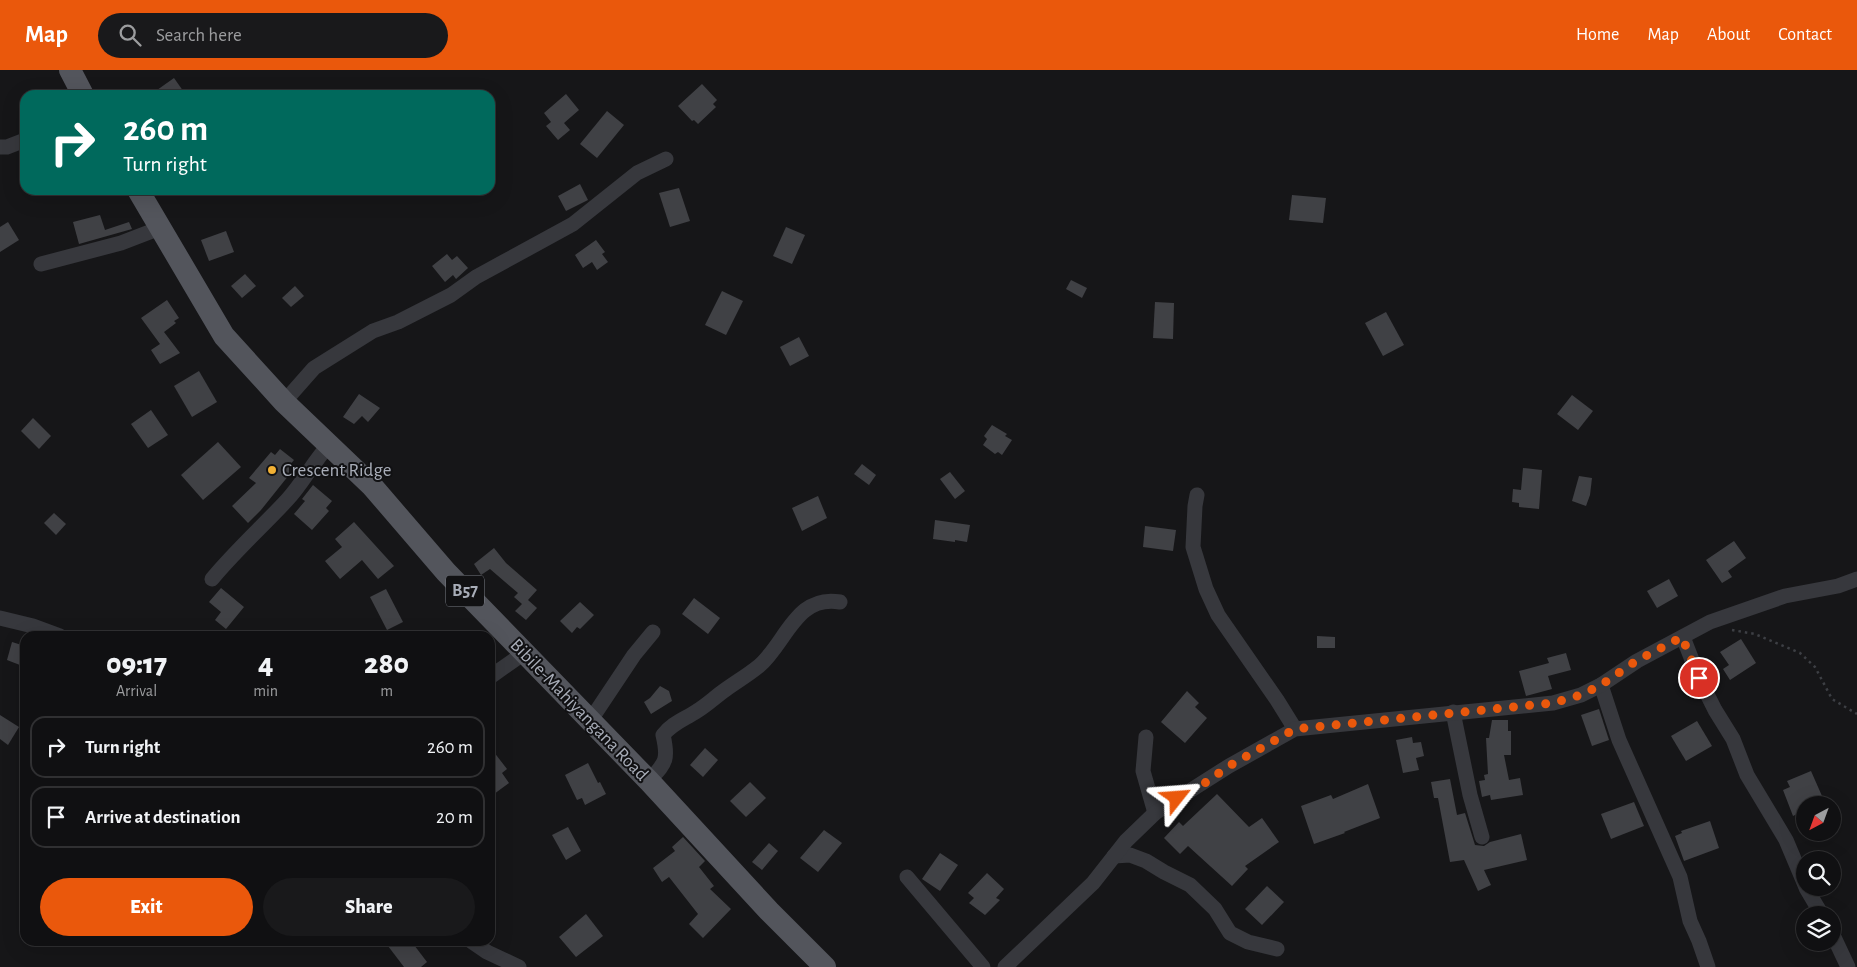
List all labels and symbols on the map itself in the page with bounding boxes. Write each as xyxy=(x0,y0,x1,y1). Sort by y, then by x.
place label: Crescent Ridge xyxy=(282,461,391,480)
marker: Crescent Ridge xyxy=(266,464,278,476)
road number: B57 xyxy=(446,576,484,606)
street label: Bibile-Mahiyangana Road xyxy=(506,635,652,785)
pin xyxy=(1678,657,1720,699)
position arrow xyxy=(1150,771,1202,823)
north arrow xyxy=(1796,796,1841,841)

